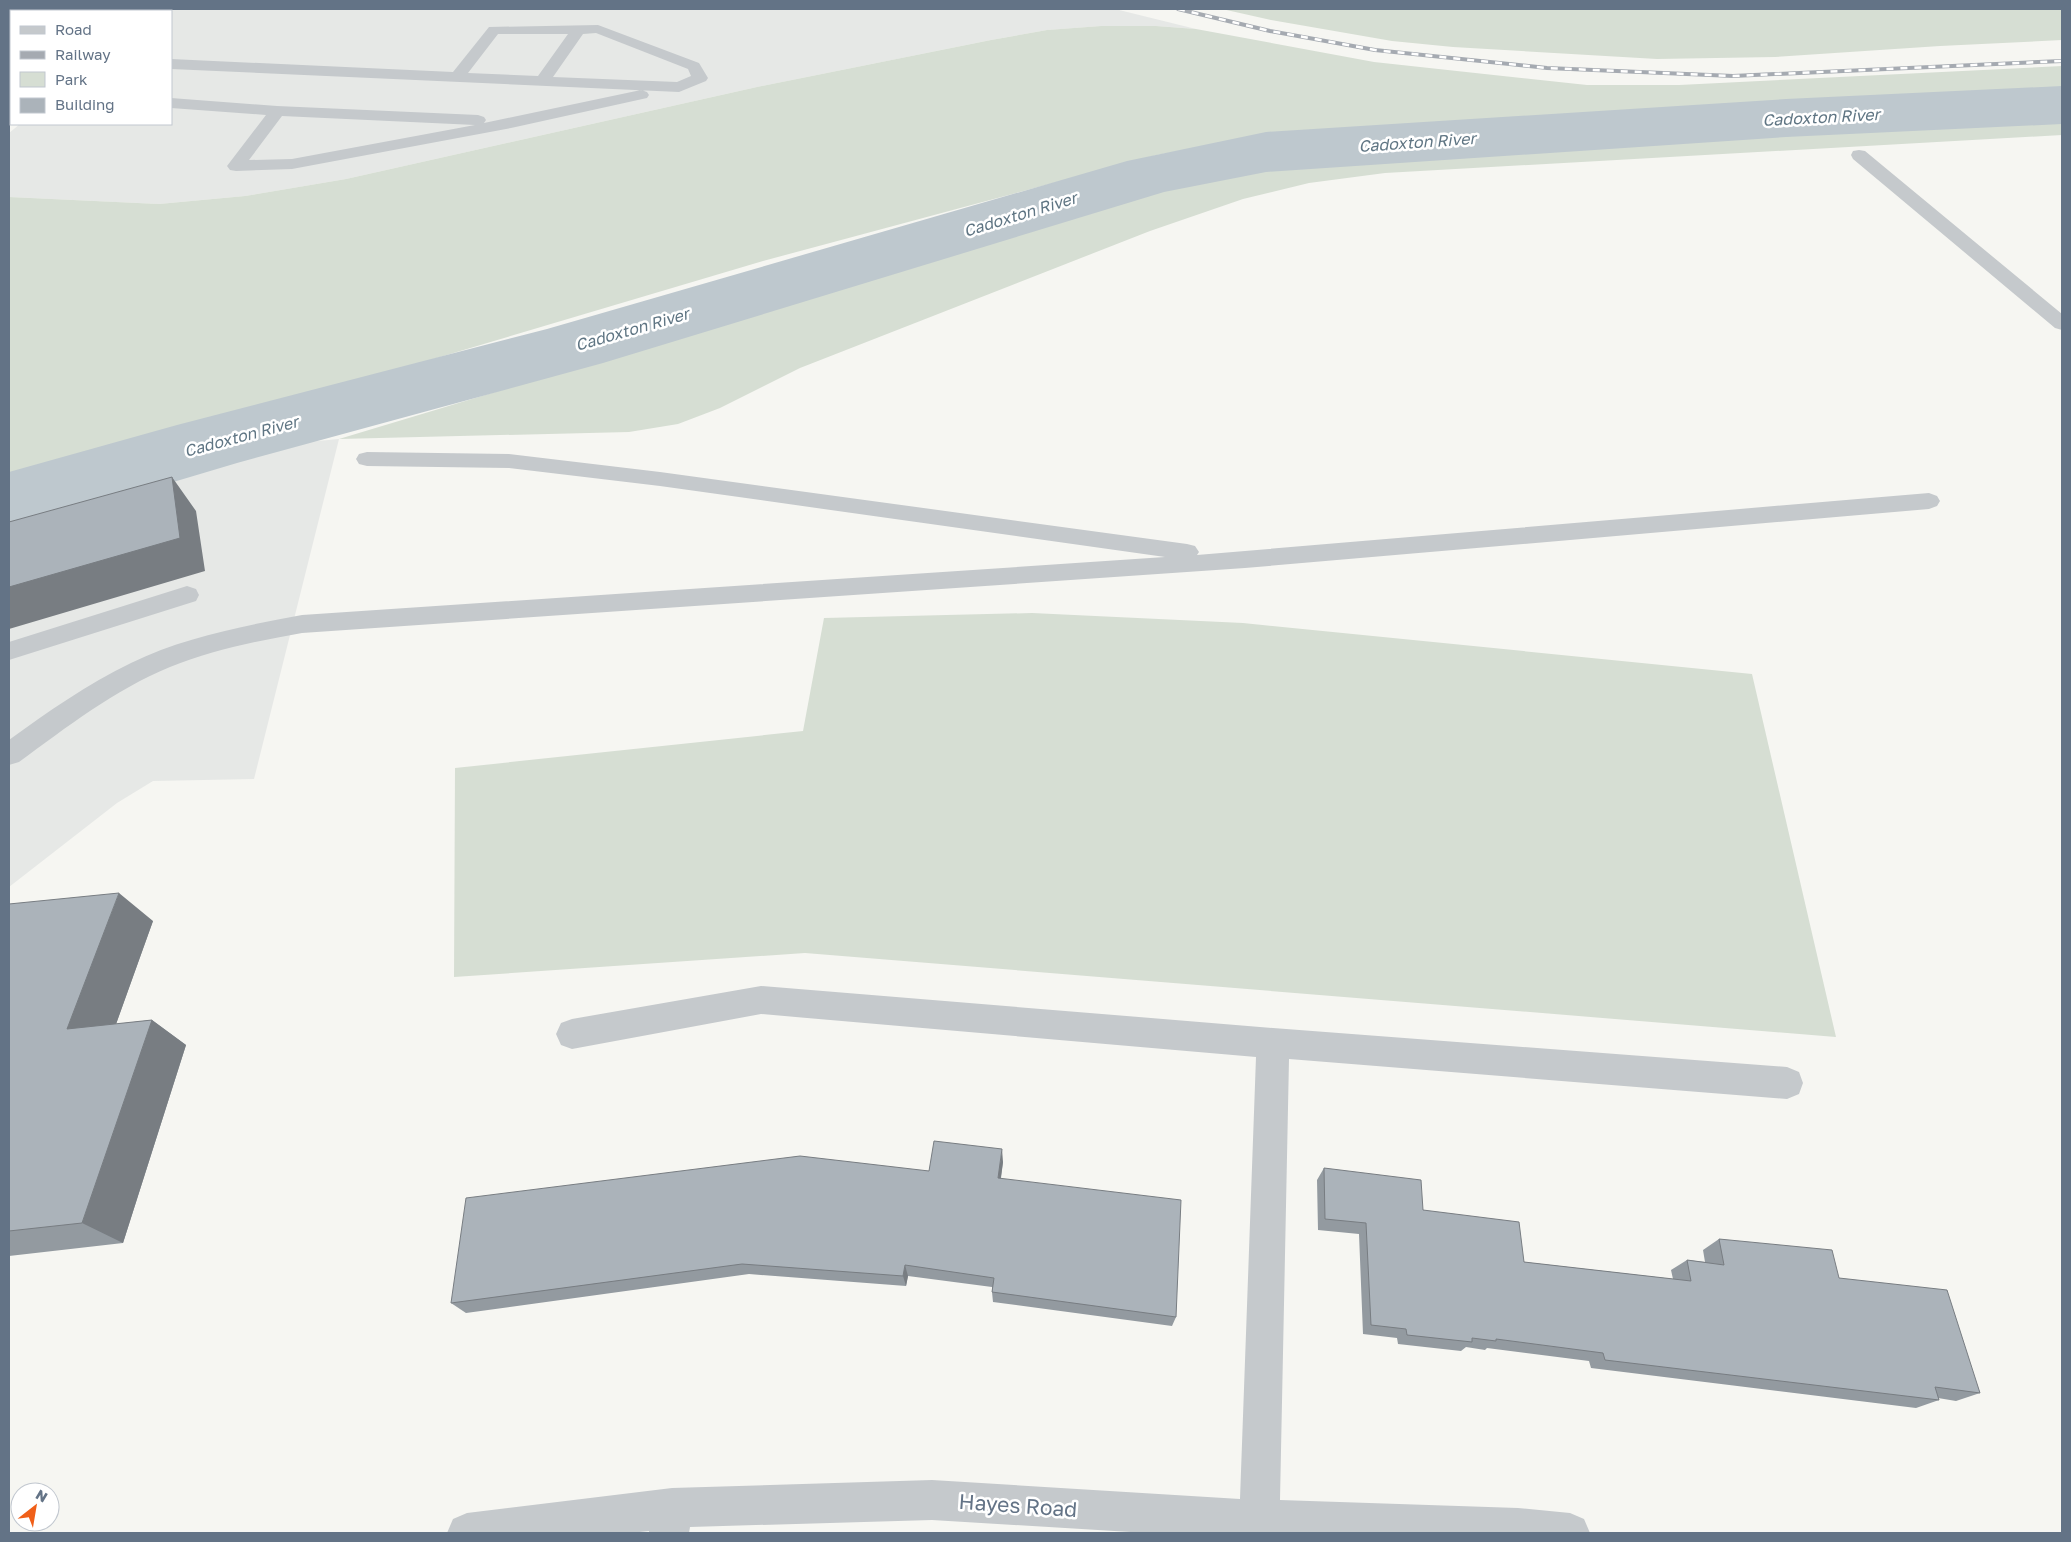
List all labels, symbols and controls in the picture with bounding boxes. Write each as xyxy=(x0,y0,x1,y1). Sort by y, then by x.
legend xyxy=(10,10,172,125)
text: Road xyxy=(55,20,92,38)
text: Railway xyxy=(55,45,111,63)
text: Park xyxy=(55,70,88,88)
text: Building xyxy=(55,95,115,113)
water label: Cadoxton River xyxy=(1762,104,1883,130)
water label: Cadoxton River xyxy=(1358,128,1479,156)
water label: Cadoxton River xyxy=(961,186,1082,241)
water label: Cadoxton River xyxy=(573,302,694,355)
water label: Cadoxton River xyxy=(182,410,303,461)
north arrow xyxy=(10,1482,60,1532)
text: N xyxy=(33,1485,51,1505)
street label: Hayes Road xyxy=(958,1488,1078,1522)

